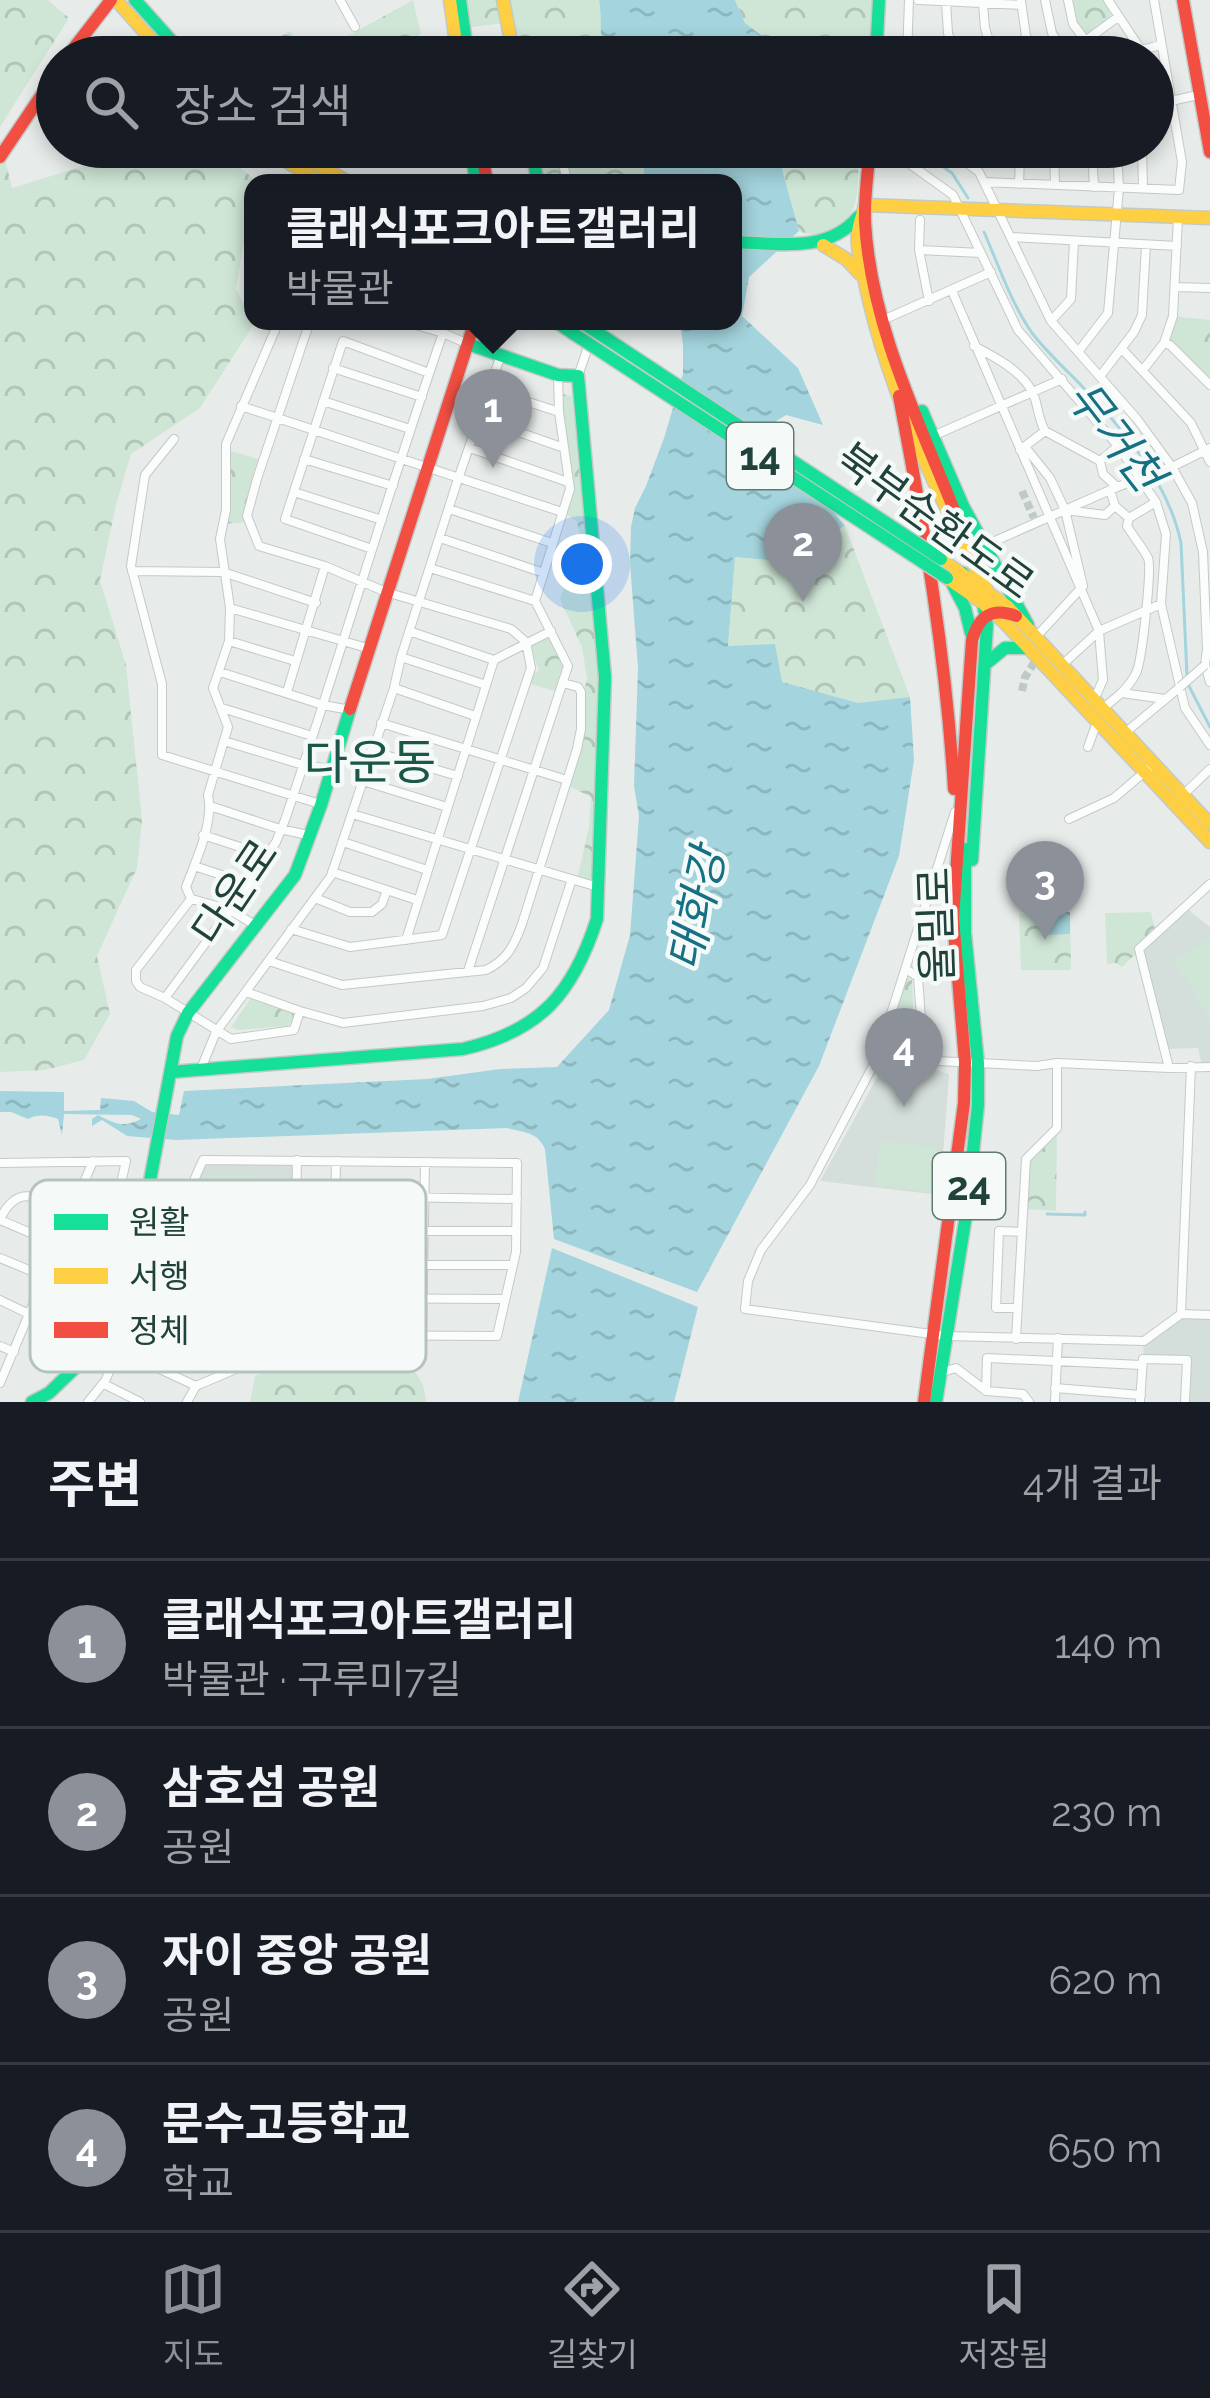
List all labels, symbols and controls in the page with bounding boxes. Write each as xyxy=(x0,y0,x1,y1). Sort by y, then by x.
search box xyxy=(36,36,1174,168)
icon: search xyxy=(78,69,144,135)
text: 장소 검색 xyxy=(174,80,351,133)
popup xyxy=(244,174,742,330)
text: 클래식포크아트갤러리 xyxy=(286,202,700,255)
text: 박물관 xyxy=(286,265,394,311)
pin: 1 xyxy=(454,369,532,468)
water label: 무거천 xyxy=(1056,371,1177,505)
road number: 14 xyxy=(727,423,793,489)
street label: 북부순환도로 xyxy=(827,433,1043,609)
pin: 2 xyxy=(764,503,842,602)
your location xyxy=(552,534,612,594)
district label: 다운동 xyxy=(304,734,436,790)
street label: 다운로 xyxy=(182,830,288,954)
water label: 태화강 xyxy=(658,837,737,975)
pin: 3 xyxy=(1006,841,1084,940)
street label: 울밀로 xyxy=(909,866,963,984)
pin: 4 xyxy=(865,1008,943,1107)
road number: 24 xyxy=(933,1153,1005,1219)
legend xyxy=(30,1180,426,1372)
text: 원활 xyxy=(129,1203,190,1242)
text: 서행 xyxy=(129,1257,190,1296)
text: 정체 xyxy=(129,1311,190,1350)
text: 주변 xyxy=(48,1454,142,1514)
text: 4개 결과 xyxy=(1023,1460,1162,1506)
text: 클래식포크아트갤러리 xyxy=(162,1593,576,1646)
text: 1 xyxy=(77,1621,97,1667)
text: 140 m xyxy=(1054,1621,1162,1667)
text: 박물관 · 구루미7길 xyxy=(162,1656,461,1702)
text: 삼호섬 공원 xyxy=(162,1761,380,1814)
text: 2 xyxy=(76,1789,98,1835)
text: 230 m xyxy=(1051,1789,1162,1835)
text: 공원 xyxy=(162,1824,234,1870)
text: 자이 중앙 공원 xyxy=(162,1929,432,1982)
text: 3 xyxy=(76,1957,98,2003)
text: 620 m xyxy=(1049,1957,1162,2003)
text: 공원 xyxy=(162,1992,234,2038)
text: 문수고등학교 xyxy=(162,2097,410,2150)
text: 4 xyxy=(76,2125,98,2171)
text: 650 m xyxy=(1048,2125,1162,2171)
text: 학교 xyxy=(162,2160,234,2206)
tab: 지도 xyxy=(160,2256,226,2376)
tab: 길찾기 xyxy=(547,2256,638,2376)
tab: 저장됨 xyxy=(959,2256,1050,2376)

